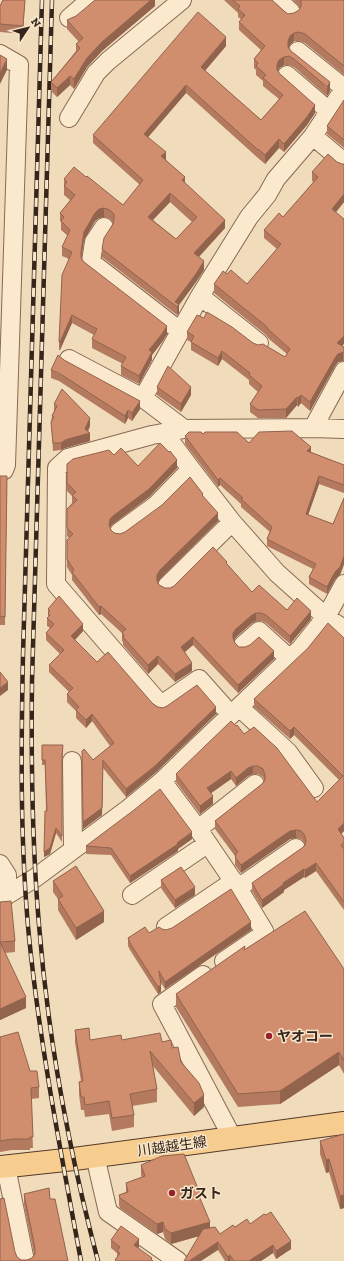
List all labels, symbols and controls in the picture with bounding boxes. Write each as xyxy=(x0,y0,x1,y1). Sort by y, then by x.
north arrow xyxy=(8,8,48,48)
text: N xyxy=(28,15,44,30)
place label: ヤオコー xyxy=(277,1028,333,1045)
marker: ヤオコー xyxy=(264,1031,274,1041)
street label: 川越越生線 xyxy=(136,1133,208,1160)
place label: ガスト xyxy=(180,1185,222,1202)
marker: ガスト xyxy=(167,1188,177,1198)

